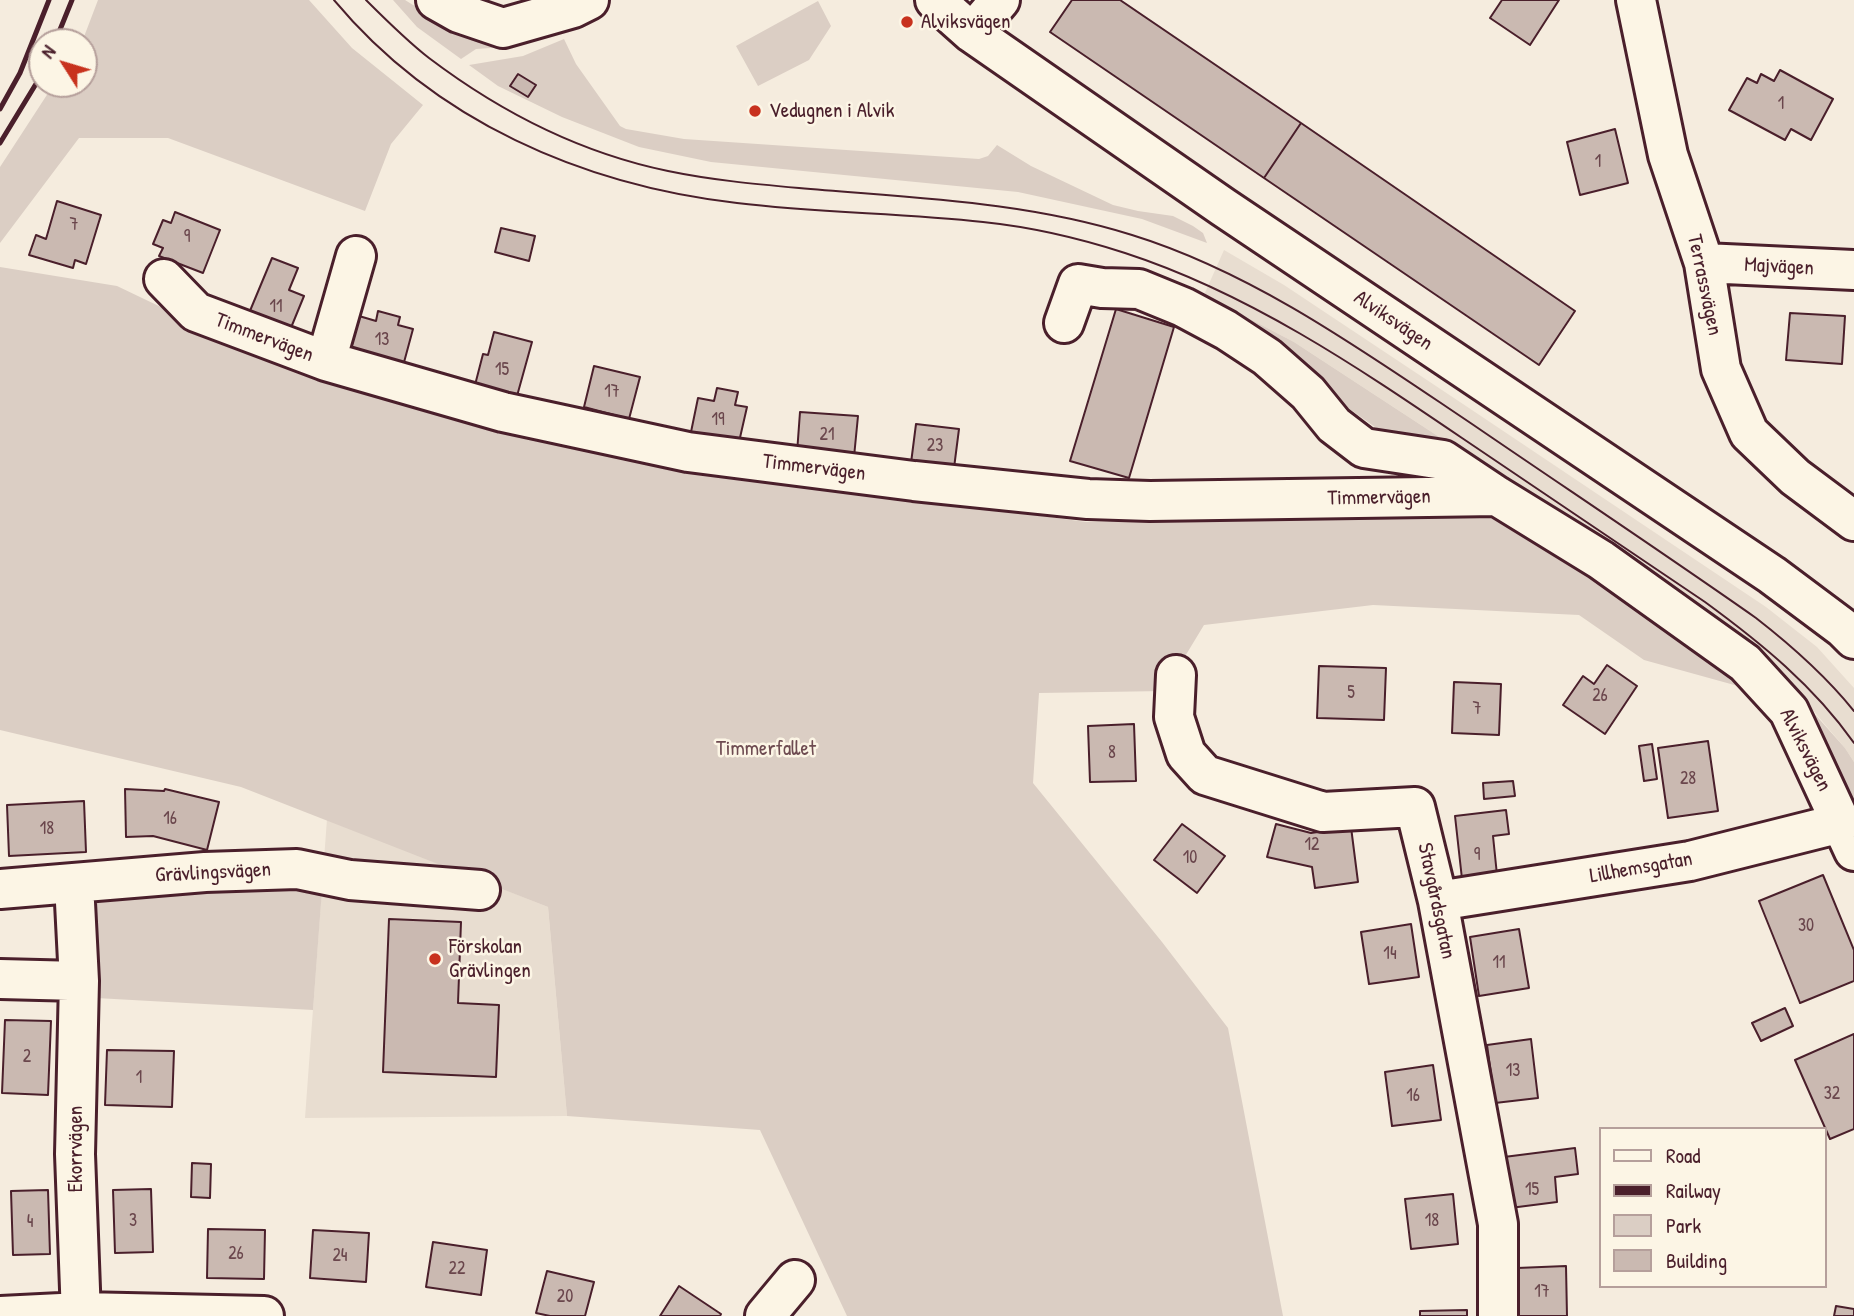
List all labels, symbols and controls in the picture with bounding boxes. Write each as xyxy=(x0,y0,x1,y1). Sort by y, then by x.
place label: Alviksvägen xyxy=(921,9,1011,35)
marker: Alviksvägen xyxy=(899,14,915,30)
north arrow xyxy=(28,28,98,98)
text: N xyxy=(34,40,61,63)
house number: 1 xyxy=(1778,93,1784,115)
place label: Vedugnen i Alvik xyxy=(769,98,894,124)
marker: Vedugnen i Alvik xyxy=(747,103,763,119)
house number: 1 xyxy=(1595,151,1601,173)
house number: 7 xyxy=(70,214,78,236)
house number: 9 xyxy=(184,226,190,248)
street label: Terrassvägen xyxy=(1681,232,1727,338)
street label: Majvägen xyxy=(1744,253,1814,281)
street label: Alviksvägen xyxy=(1349,286,1437,356)
house number: 11 xyxy=(269,296,283,318)
street label: Timmervägen xyxy=(211,308,317,368)
house number: 13 xyxy=(375,329,389,351)
house number: 15 xyxy=(495,359,509,381)
house number: 17 xyxy=(604,381,620,403)
house number: 19 xyxy=(711,409,725,431)
house number: 21 xyxy=(820,424,834,446)
house number: 23 xyxy=(927,435,943,457)
street label: Timmervägen xyxy=(761,449,867,487)
street label: Timmervägen xyxy=(1327,484,1431,512)
house number: 5 xyxy=(1347,682,1355,704)
house number: 26 xyxy=(1592,685,1608,707)
house number: 7 xyxy=(1473,698,1481,720)
street label: Alviksvägen xyxy=(1773,704,1837,796)
park label: Timmerfallet xyxy=(716,736,816,762)
house number: 8 xyxy=(1108,742,1116,764)
house number: 28 xyxy=(1680,768,1696,790)
house number: 16 xyxy=(163,808,177,830)
house number: 18 xyxy=(40,818,54,840)
house number: 12 xyxy=(1305,834,1319,856)
street label: Stavgårdsgatan xyxy=(1411,841,1461,961)
house number: 9 xyxy=(1474,844,1480,866)
house number: 10 xyxy=(1183,847,1197,869)
street label: Lillhemsgatan xyxy=(1588,847,1694,889)
street label: Grävlingsvägen xyxy=(155,857,271,889)
house number: 30 xyxy=(1798,915,1814,937)
place label: Förskolan Grävlingen xyxy=(449,934,531,984)
house number: 14 xyxy=(1383,943,1397,965)
marker: Förskolan Grävlingen xyxy=(427,951,443,967)
house number: 11 xyxy=(1492,952,1506,974)
house number: 2 xyxy=(23,1046,31,1068)
house number: 13 xyxy=(1506,1060,1520,1082)
house number: 1 xyxy=(136,1067,142,1089)
house number: 32 xyxy=(1824,1083,1840,1105)
house number: 16 xyxy=(1406,1085,1420,1107)
street label: Ekorrvägen xyxy=(63,1106,89,1192)
legend xyxy=(1598,1127,1826,1288)
text: Road xyxy=(1666,1141,1700,1170)
text: Railway xyxy=(1666,1176,1721,1205)
house number: 15 xyxy=(1525,1179,1539,1201)
house number: 3 xyxy=(129,1210,137,1232)
house number: 18 xyxy=(1425,1210,1439,1232)
house number: 4 xyxy=(27,1211,33,1233)
text: Park xyxy=(1666,1211,1701,1240)
house number: 26 xyxy=(228,1243,244,1265)
house number: 24 xyxy=(332,1245,348,1267)
text: Building xyxy=(1666,1246,1727,1275)
house number: 22 xyxy=(449,1258,465,1280)
house number: 17 xyxy=(1534,1281,1550,1303)
house number: 20 xyxy=(557,1286,573,1308)

